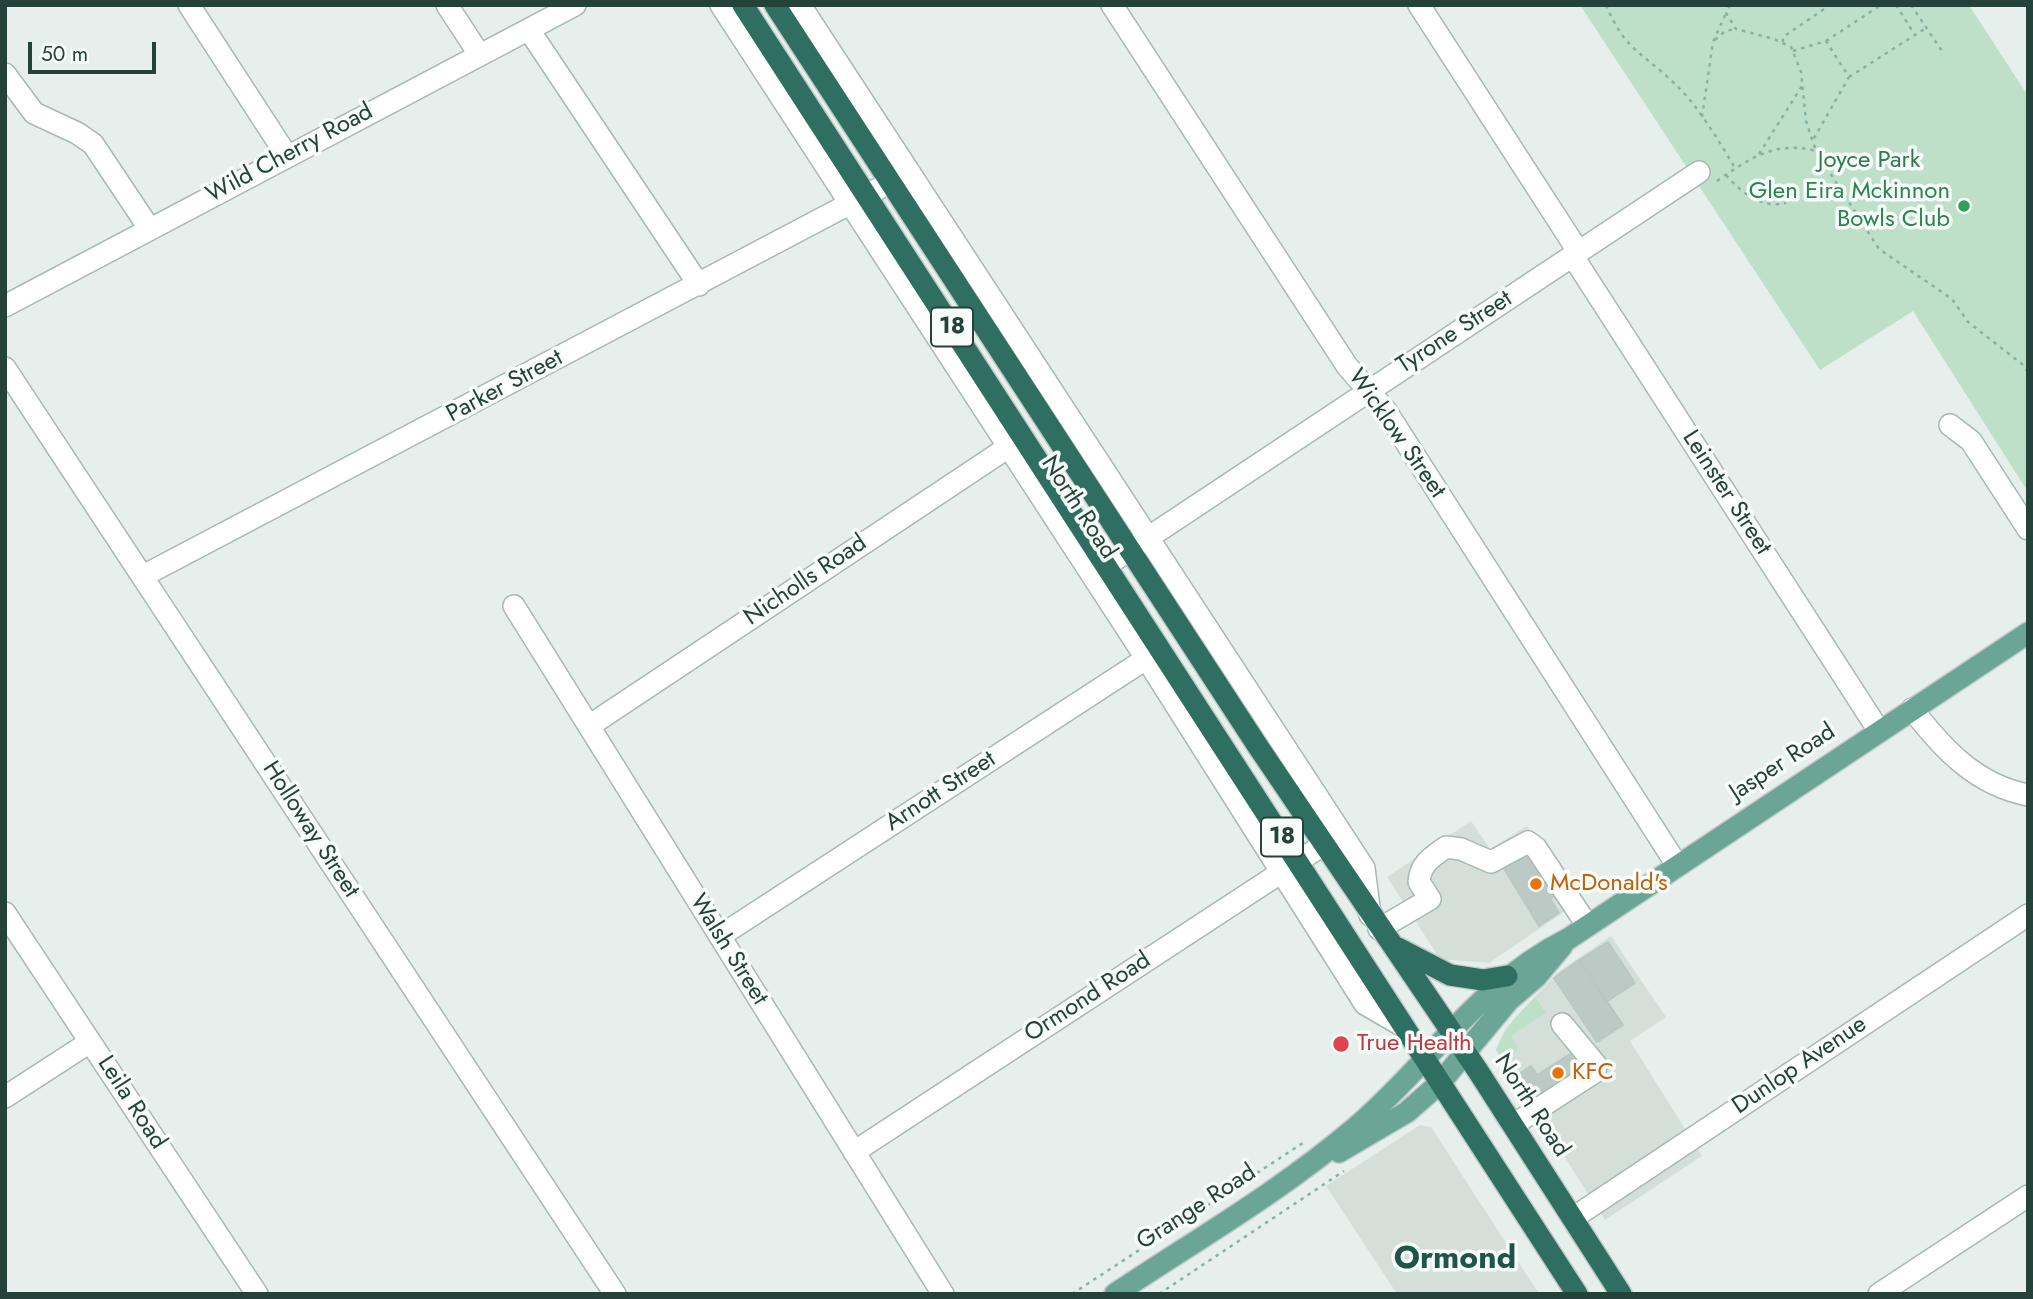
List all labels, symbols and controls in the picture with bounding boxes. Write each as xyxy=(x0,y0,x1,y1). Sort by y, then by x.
scale bar xyxy=(32,28,159,72)
text: 50 m xyxy=(41,39,88,69)
street label: Wild Cherry Road xyxy=(202,98,378,210)
park label: Joyce Park xyxy=(1818,147,1920,175)
place label: Glen Eira Mckinnon Bowls Club xyxy=(1749,178,1950,234)
marker: Glen Eira Mckinnon Bowls Club xyxy=(1956,198,1972,214)
street label: Tyrone Street xyxy=(1392,285,1518,381)
road number: 18 xyxy=(931,308,973,346)
street label: Parker Street xyxy=(442,344,568,430)
street label: Wicklow Street xyxy=(1341,364,1451,504)
street label: Leinster Street xyxy=(1675,425,1777,561)
street label: North Road xyxy=(1034,451,1122,565)
street label: Nicholls Road xyxy=(739,529,873,633)
street label: Jasper Road xyxy=(1725,718,1841,808)
street label: Arnott Street xyxy=(880,746,1002,838)
street label: Holloway Street xyxy=(255,756,365,904)
road number: 18 xyxy=(1261,818,1303,856)
place label: McDonald's xyxy=(1550,870,1668,898)
marker: McDonald's xyxy=(1528,876,1544,892)
street label: Walsh Street xyxy=(683,889,773,1011)
street label: Ormond Road xyxy=(1020,947,1156,1049)
street label: Dunlop Avenue xyxy=(1727,1011,1873,1121)
place label: True Health xyxy=(1357,1030,1472,1058)
marker: True Health xyxy=(1331,1034,1351,1054)
street label: North Road xyxy=(1487,1049,1575,1163)
street label: Leila Road xyxy=(90,1051,172,1155)
place label: KFC xyxy=(1572,1059,1614,1087)
marker: KFC xyxy=(1550,1065,1566,1081)
street label: Grange Road xyxy=(1132,1159,1262,1257)
district label: Ormond xyxy=(1394,1241,1516,1279)

